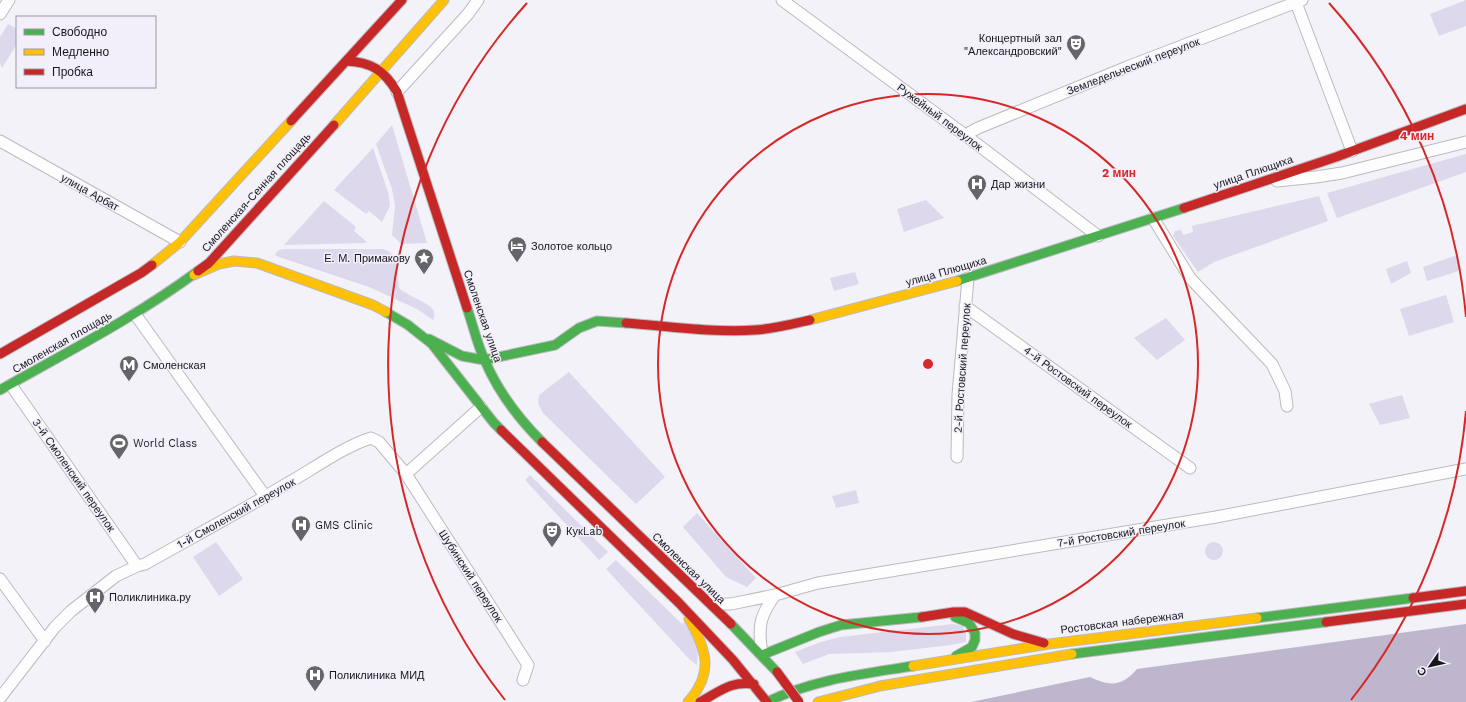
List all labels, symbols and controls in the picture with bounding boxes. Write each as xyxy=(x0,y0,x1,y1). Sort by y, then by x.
legend xyxy=(16,16,156,88)
text: Свободно xyxy=(52,25,107,39)
place label: Концертный зал "Александровский" xyxy=(964,32,1062,58)
theatre icon: Концертный зал "Александровский" xyxy=(1065,33,1087,61)
street label: Земледельческий переулок xyxy=(1065,35,1202,98)
text: Медленно xyxy=(52,45,109,59)
text: Пробка xyxy=(52,65,93,79)
street label: Ружейный переулок xyxy=(895,81,985,154)
text: 4 мин xyxy=(1400,129,1434,143)
street label: Смоленская-Сенная площадь xyxy=(199,130,314,255)
street label: улица Плющиха xyxy=(1212,152,1295,192)
text: 2 мин xyxy=(1102,166,1136,180)
street label: улица Арбат xyxy=(58,171,121,214)
hospital icon: Дар жизни xyxy=(966,173,988,201)
place label: Дар жизни xyxy=(991,178,1045,191)
hotel icon: Золотое кольцо xyxy=(506,235,528,263)
place label: Золотое кольцо xyxy=(531,240,612,253)
place icon: Е. М. Примакову xyxy=(413,247,435,275)
place label: Е. М. Примакову xyxy=(324,252,410,265)
street label: улица Плющиха xyxy=(904,254,989,289)
street label: Смоленская улица xyxy=(461,268,505,365)
street label: 2-й Ростовский переулок xyxy=(951,302,974,433)
street label: Смоленская площадь xyxy=(10,309,114,376)
street label: 4-й Ростовский переулок xyxy=(1021,344,1135,431)
metro station icon: Смоленская xyxy=(118,354,140,382)
centre of rings xyxy=(921,357,935,371)
place label: Смоленская xyxy=(143,359,206,372)
street label: 3-й Смоленский переулок xyxy=(29,416,118,535)
sports icon: World Class xyxy=(108,432,130,460)
place label: World Class xyxy=(133,437,197,450)
street label: 1-й Смоленский переулок xyxy=(175,475,298,551)
hospital icon: GMS Clinic xyxy=(290,514,312,542)
street label: 7-й Ростовский переулок xyxy=(1056,517,1186,550)
place label: GMS Clinic xyxy=(315,519,373,532)
theatre icon: КукLab xyxy=(541,520,563,548)
place label: КукLab xyxy=(566,525,603,538)
street label: Шубинский переулок xyxy=(436,528,505,625)
street label: Смоленская улица xyxy=(649,530,729,607)
hospital icon: Поликлиника.ру xyxy=(84,586,106,614)
place label: Поликлиника.ру xyxy=(109,591,191,604)
street label: Ростовская набережная xyxy=(1060,609,1184,636)
north arrow xyxy=(1410,646,1450,686)
hospital icon: Поликлиника МИД xyxy=(304,664,326,692)
text: С xyxy=(1414,664,1430,678)
place label: Поликлиника МИД xyxy=(329,669,425,682)

